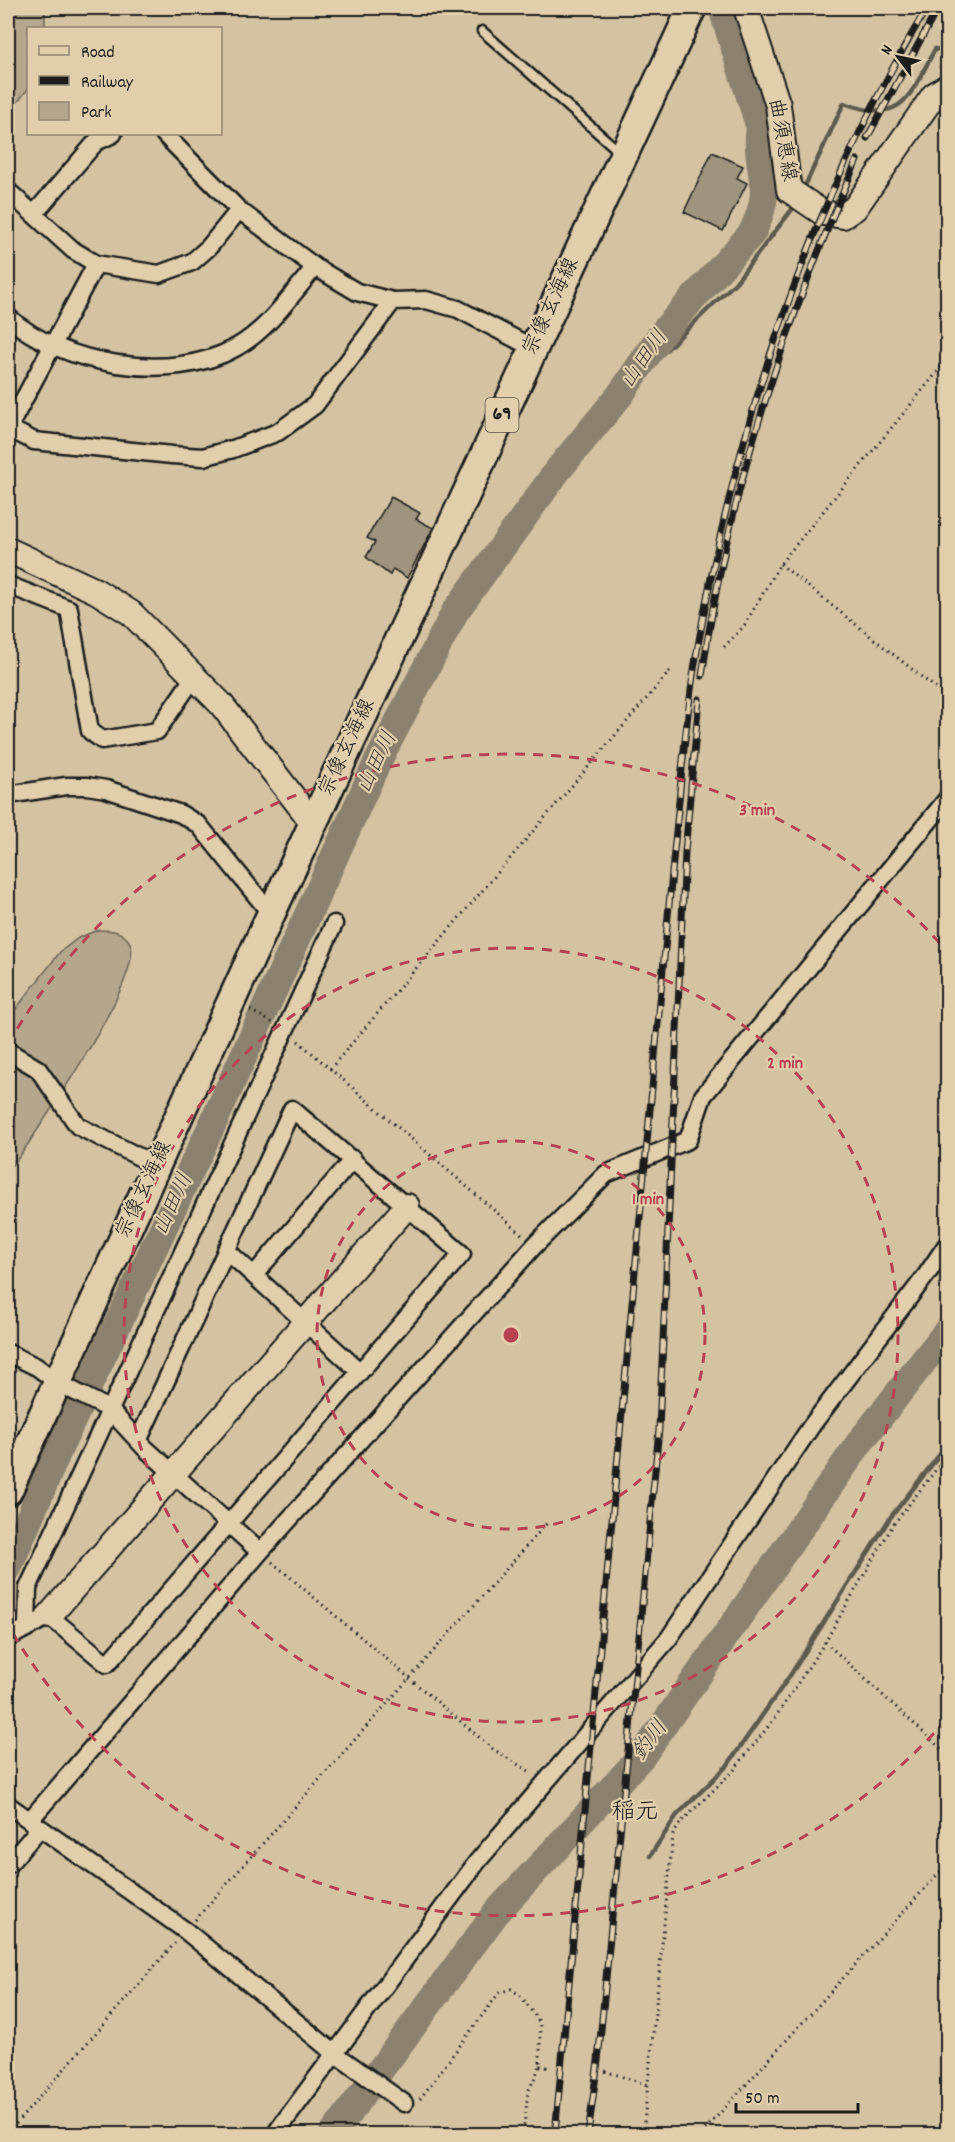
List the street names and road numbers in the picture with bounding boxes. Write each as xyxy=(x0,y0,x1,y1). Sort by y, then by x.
street label: 曲須恵線 xyxy=(759,96,803,184)
street label: 宗像玄海線 xyxy=(516,253,588,361)
road number: 69 xyxy=(486,398,518,432)
street label: 宗像玄海線 xyxy=(312,694,384,802)
street label: 宗像玄海線 xyxy=(109,1136,181,1244)

